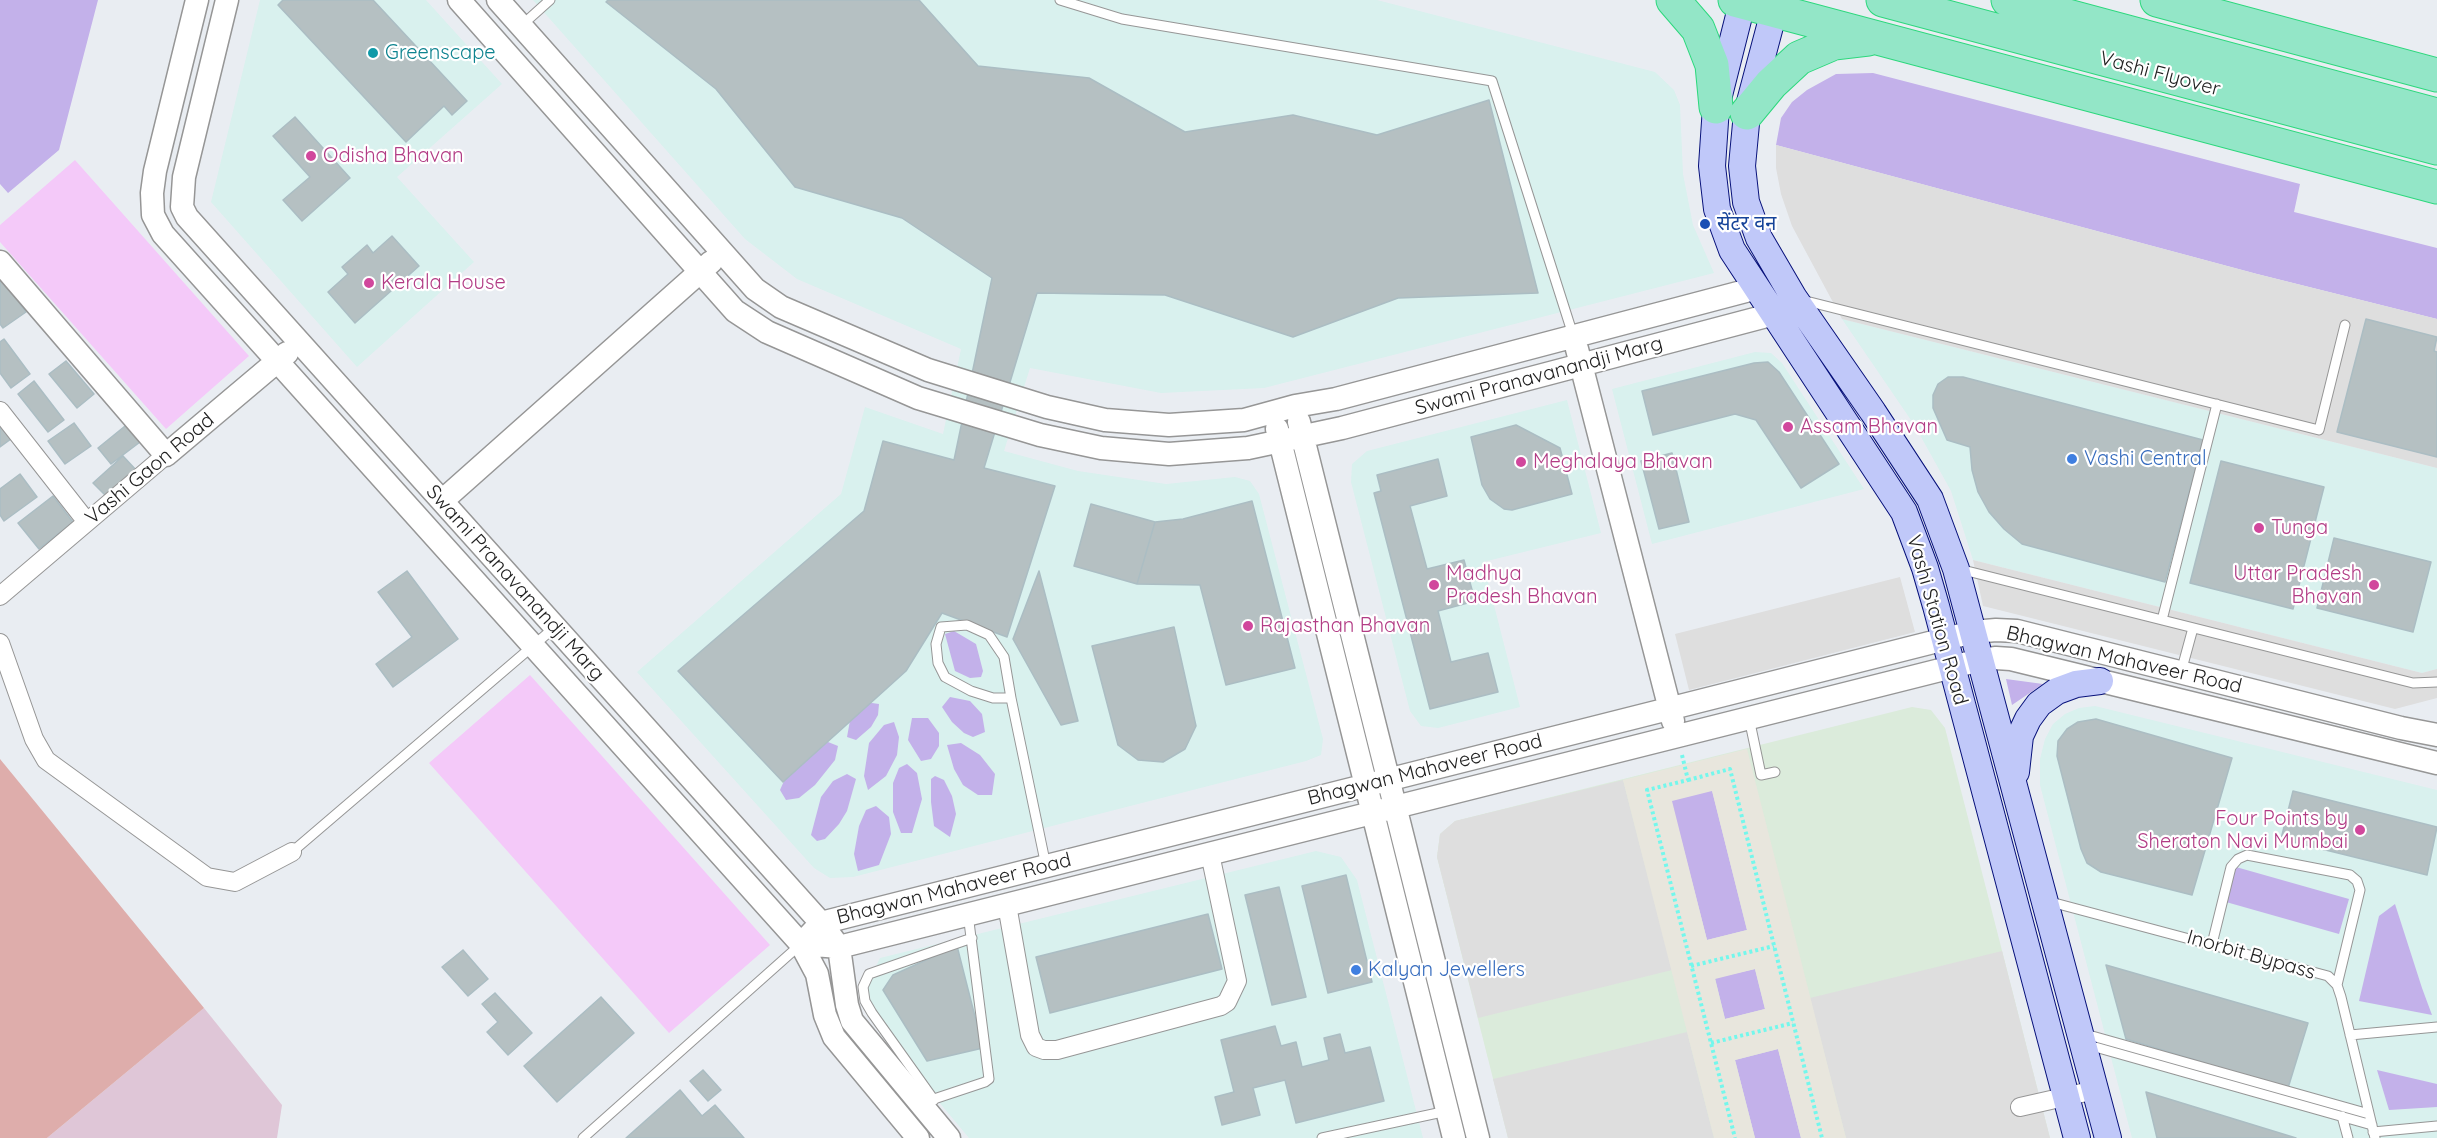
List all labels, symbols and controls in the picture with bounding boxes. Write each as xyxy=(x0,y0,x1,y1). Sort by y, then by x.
place label: Greenscape xyxy=(385,41,496,65)
marker: Greenscape xyxy=(366,46,380,60)
street label: Vashi Flyover xyxy=(2097,46,2223,102)
place label: Odisha Bhavan xyxy=(323,144,464,168)
marker: Odisha Bhavan xyxy=(304,149,318,163)
place label: सेंटर वन xyxy=(1717,212,1776,236)
marker: सेंटर वन xyxy=(1698,217,1712,231)
place label: Kerala House xyxy=(381,271,506,295)
marker: Kerala House xyxy=(362,276,376,290)
street label: Swami Pranavanandji Marg xyxy=(1413,331,1665,421)
street label: Vashi Gaon Road xyxy=(81,408,219,530)
place label: Assam Bhavan xyxy=(1800,415,1938,439)
marker: Assam Bhavan xyxy=(1781,420,1795,434)
place label: Vashi Central xyxy=(2084,447,2207,471)
place label: Meghalaya Bhavan xyxy=(1533,450,1713,474)
marker: Vashi Central xyxy=(2065,452,2079,466)
marker: Meghalaya Bhavan xyxy=(1514,455,1528,469)
street label: Swami Pranavanandji Marg xyxy=(421,480,609,686)
place label: Tunga xyxy=(2271,516,2328,540)
marker: Tunga xyxy=(2252,521,2266,535)
street label: Vashi Station Road xyxy=(1901,532,1973,708)
place label: Madhya Pradesh Bhavan xyxy=(1446,562,1598,609)
place label: Uttar Pradesh Bhavan xyxy=(2233,562,2362,609)
marker: Madhya Pradesh Bhavan xyxy=(1427,578,1441,592)
marker: Uttar Pradesh Bhavan xyxy=(2367,578,2381,592)
place label: Rajasthan Bhavan xyxy=(1260,614,1430,638)
marker: Rajasthan Bhavan xyxy=(1241,619,1255,633)
street label: Bhagwan Mahaveer Road xyxy=(2004,621,2244,699)
street label: Bhagwan Mahaveer Road xyxy=(1305,729,1545,811)
place label: Four Points by Sheraton Navi Mumbai xyxy=(2137,807,2348,854)
marker: Four Points by Sheraton Navi Mumbai xyxy=(2353,823,2367,837)
street label: Bhagwan Mahaveer Road xyxy=(834,848,1074,930)
street label: Inorbit Bypass xyxy=(2184,925,2318,985)
place label: Kalyan Jewellers xyxy=(1368,958,1525,982)
marker: Kalyan Jewellers xyxy=(1349,963,1363,977)

